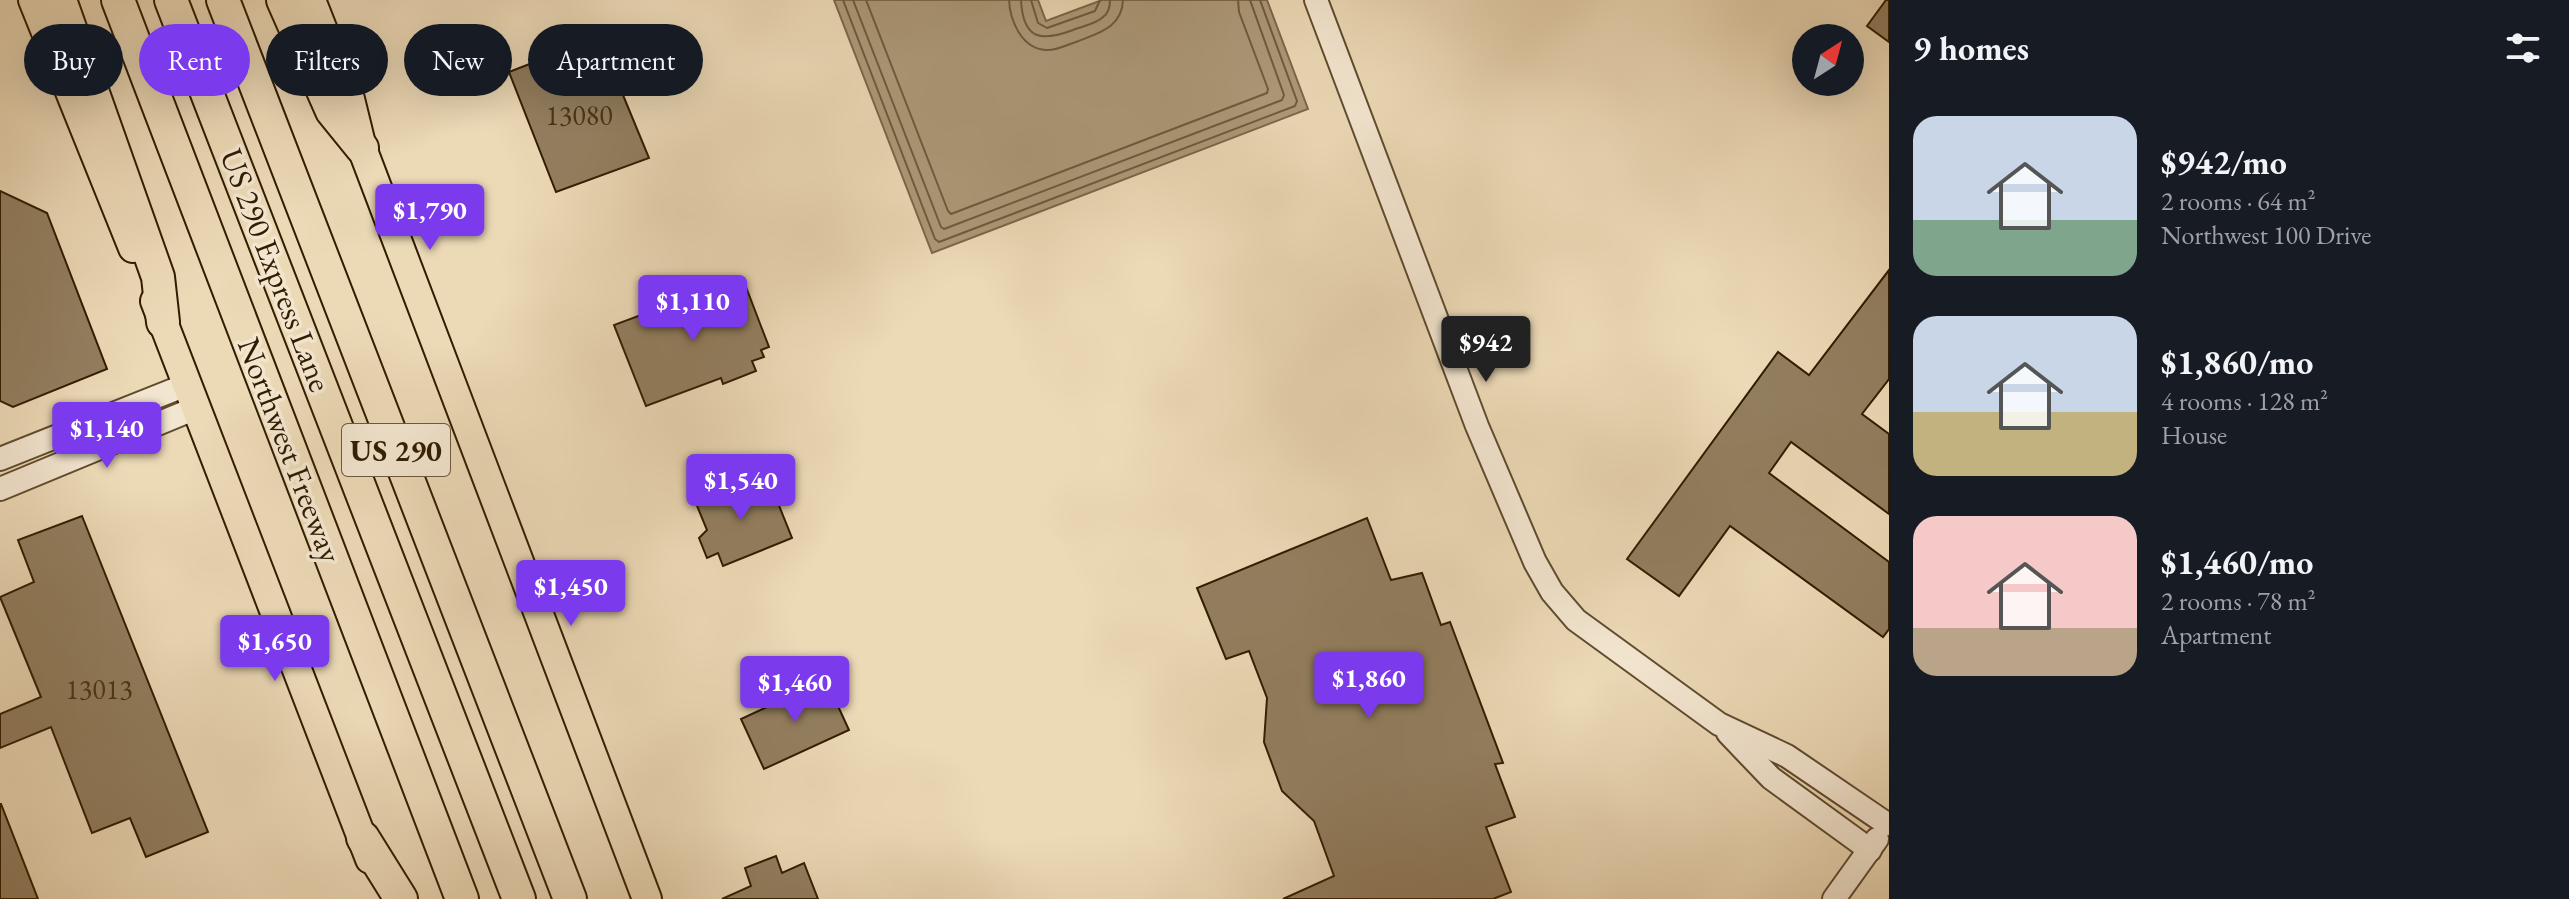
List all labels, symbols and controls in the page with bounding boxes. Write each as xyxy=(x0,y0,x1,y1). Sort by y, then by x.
chip: Buy xyxy=(24,24,123,96)
chip: Rent xyxy=(139,24,250,96)
chip: Filters xyxy=(266,24,388,96)
chip: New xyxy=(404,24,512,96)
chip: Apartment xyxy=(528,24,703,96)
north arrow xyxy=(1792,24,1864,96)
map controls xyxy=(1792,24,1864,96)
text: 9 homes xyxy=(1913,26,2029,70)
icon: filters xyxy=(2501,26,2545,70)
house number: 13080 xyxy=(545,97,613,133)
text: $942/mo xyxy=(2161,140,2287,184)
street label: US 290 Express Lane xyxy=(210,143,342,397)
icon: home xyxy=(1977,148,2073,244)
pin: $1,790 xyxy=(365,184,495,252)
text: 2 rooms · 64 m² xyxy=(2161,184,2316,218)
text: $1,790 xyxy=(393,193,467,227)
text: Northwest 100 Drive xyxy=(2161,218,2371,252)
pin: $1,110 xyxy=(628,275,758,343)
text: $1,110 xyxy=(656,284,730,318)
pin: $942 xyxy=(1439,316,1533,384)
text: $942 xyxy=(1459,325,1513,359)
street label: Northwest Freeway xyxy=(228,332,353,569)
text: $1,860/mo xyxy=(2161,340,2313,384)
icon: home xyxy=(1977,348,2073,444)
text: 4 rooms · 128 m² xyxy=(2161,384,2328,418)
pin: $1,140 xyxy=(42,402,172,470)
text: $1,140 xyxy=(70,411,144,445)
text: House xyxy=(2161,418,2227,452)
road number: US 290 xyxy=(342,424,450,476)
pin: $1,540 xyxy=(676,454,806,522)
text: $1,540 xyxy=(704,463,778,497)
text: $1,460/mo xyxy=(2161,540,2313,584)
icon: home xyxy=(1977,548,2073,644)
pin: $1,450 xyxy=(506,560,636,628)
text: $1,450 xyxy=(534,569,608,603)
text: 2 rooms · 78 m² xyxy=(2161,584,2316,618)
pin: $1,650 xyxy=(210,615,340,683)
text: Apartment xyxy=(2161,618,2271,652)
text: $1,650 xyxy=(238,624,312,658)
pin: $1,860 xyxy=(1304,652,1434,720)
pin: $1,460 xyxy=(730,656,860,724)
text: $1,860 xyxy=(1332,661,1406,695)
text: $1,460 xyxy=(758,665,832,699)
house number: 13013 xyxy=(65,671,133,707)

